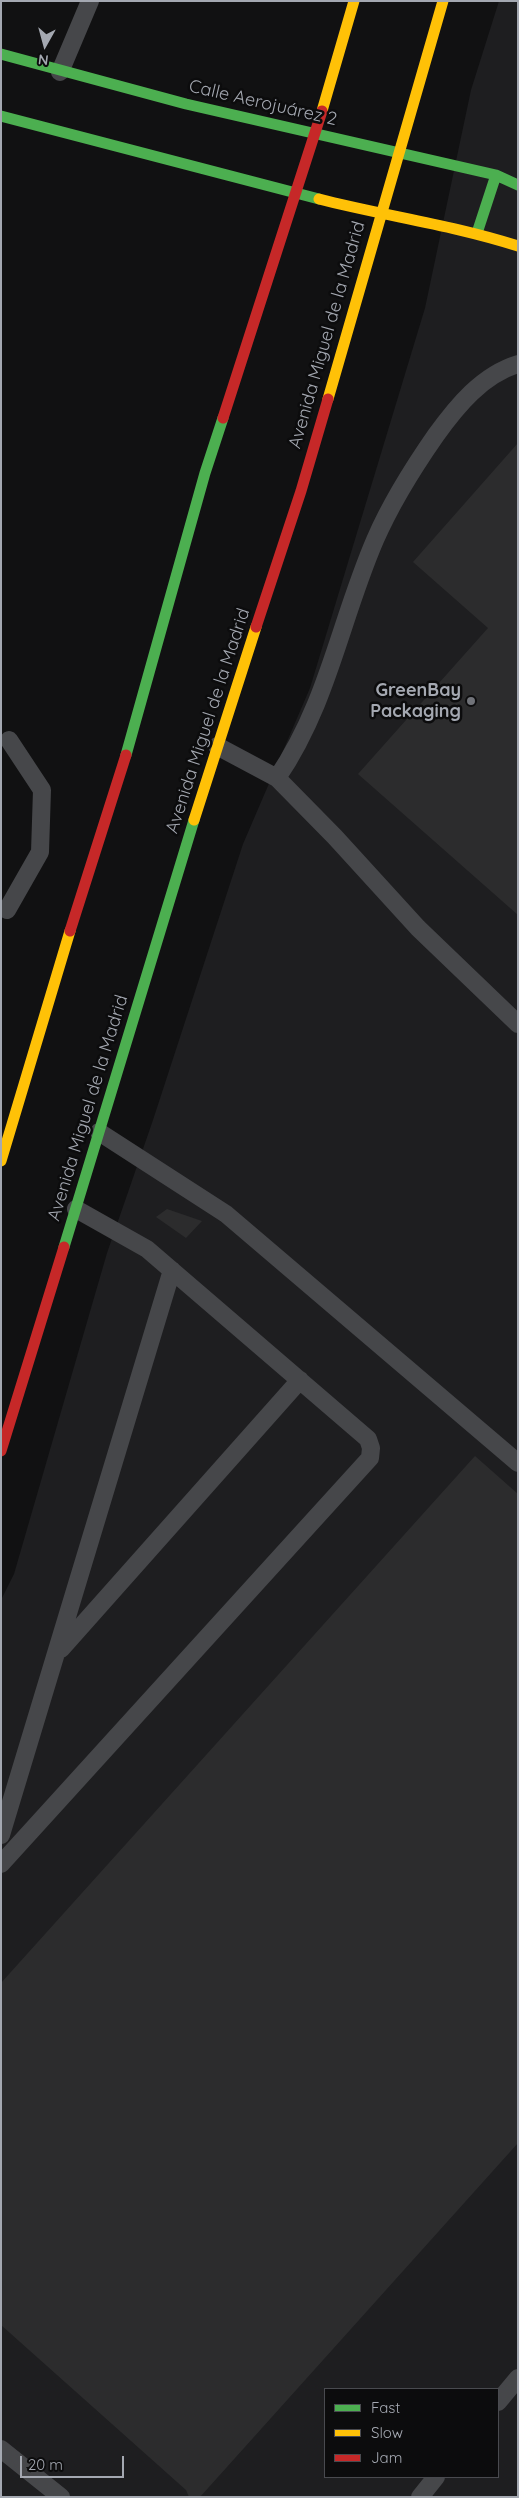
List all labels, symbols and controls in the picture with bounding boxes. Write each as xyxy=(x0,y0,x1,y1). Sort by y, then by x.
north arrow xyxy=(20,20,70,70)
text: N xyxy=(37,50,49,69)
street label: Calle Aerojuárez 2 xyxy=(187,75,339,131)
street label: Avenida Miguel de la Madrid xyxy=(284,219,370,451)
street label: Avenida Miguel de la Madrid xyxy=(161,606,255,836)
place label: GreenBay Packaging xyxy=(370,680,461,722)
marker: GreenBay Packaging xyxy=(465,695,477,707)
street label: Avenida Miguel de la Madrid xyxy=(43,992,133,1224)
legend xyxy=(324,2388,499,2478)
text: Fast xyxy=(371,2398,400,2417)
text: Slow xyxy=(371,2423,403,2442)
scale bar xyxy=(22,2446,126,2478)
text: Jam xyxy=(371,2448,402,2467)
text: 20 m xyxy=(28,2455,63,2474)

